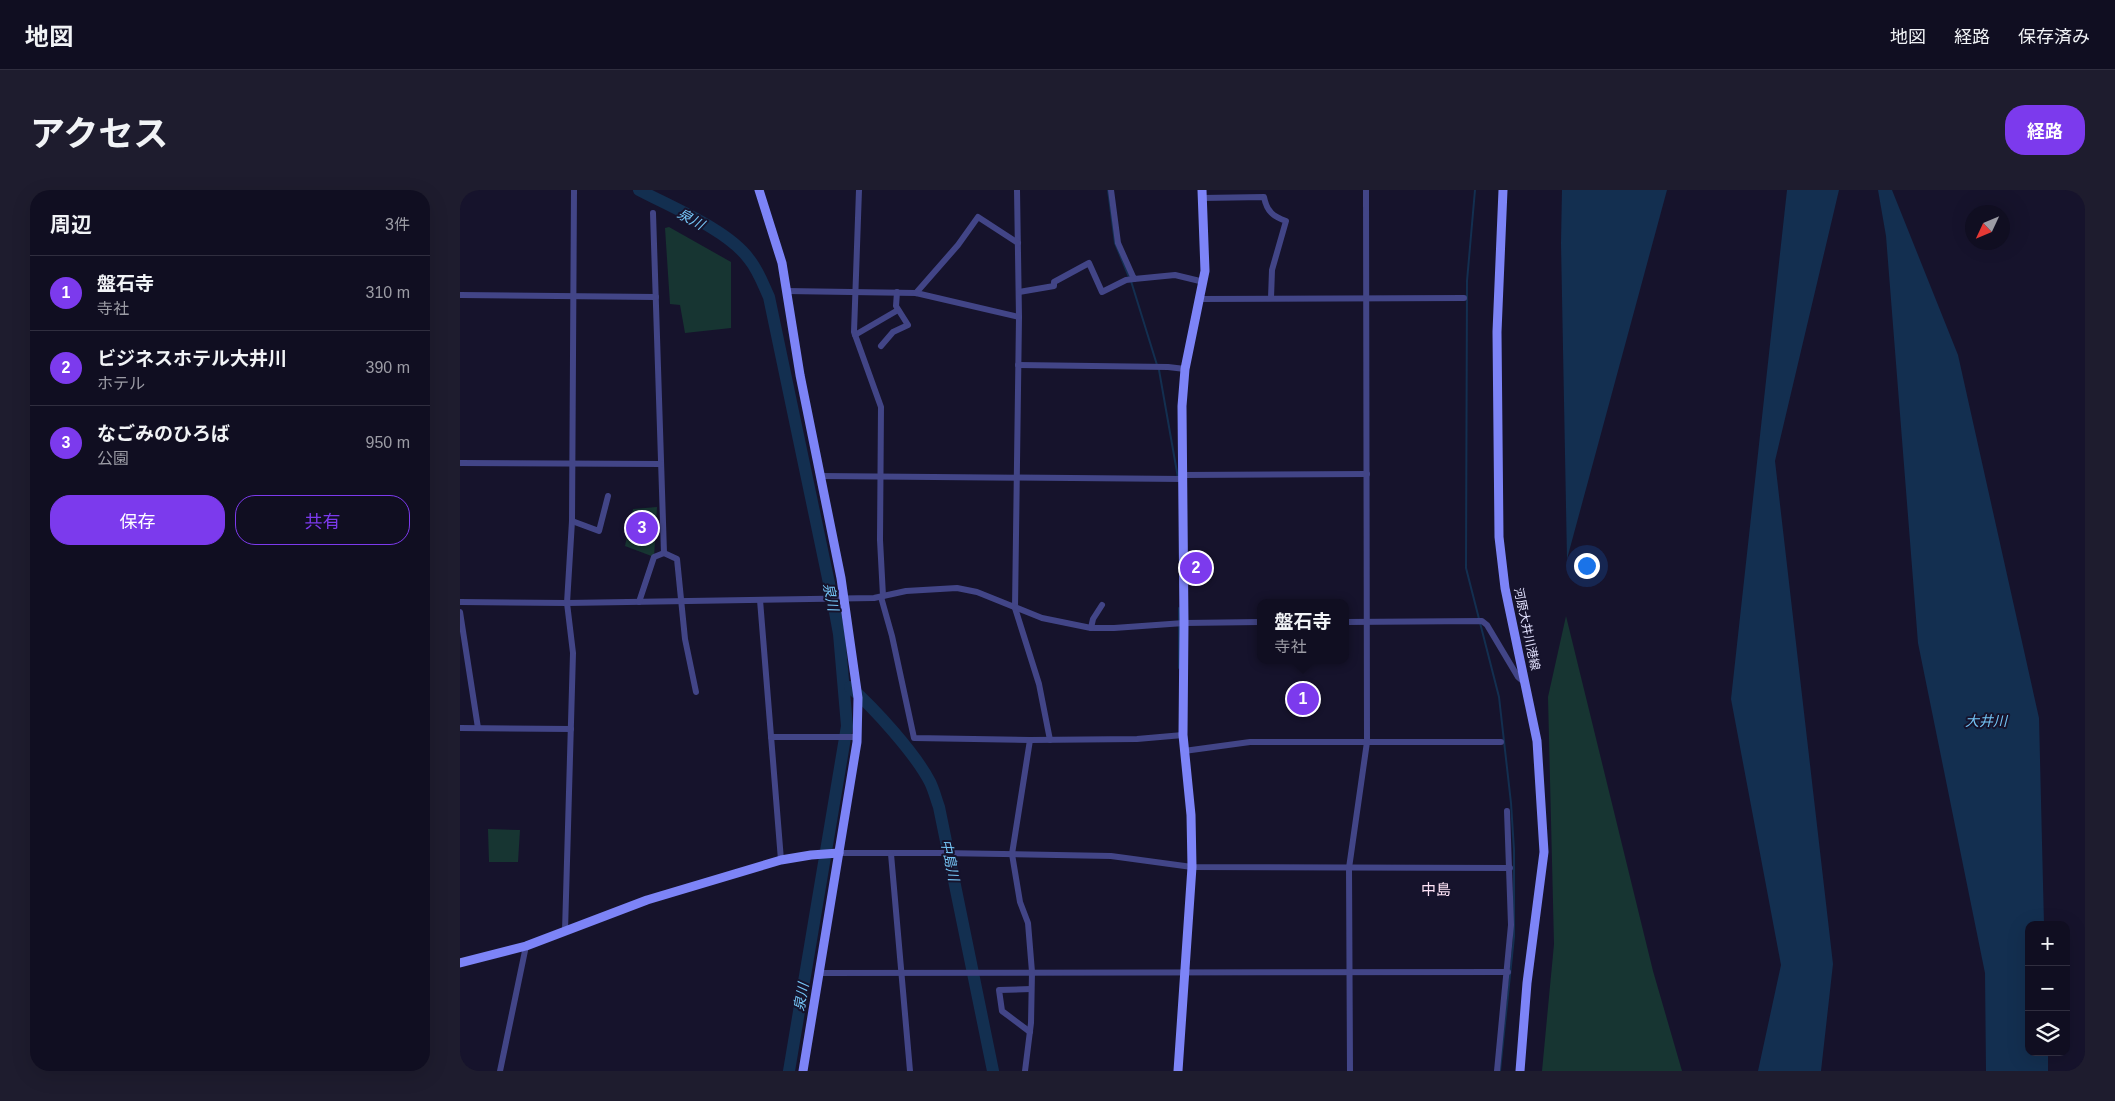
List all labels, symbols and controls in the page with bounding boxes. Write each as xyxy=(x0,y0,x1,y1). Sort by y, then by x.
text: 地図 xyxy=(25,23,73,50)
text: 地図 xyxy=(1890,27,1926,47)
text: 経路 xyxy=(1954,27,1990,47)
text: 保存済み xyxy=(2018,27,2090,47)
button: 経路 xyxy=(2005,105,2085,155)
text: アクセス xyxy=(30,114,168,153)
water label: 泉川 xyxy=(675,205,709,234)
north arrow xyxy=(1965,205,2010,250)
text: 周辺 xyxy=(50,213,92,236)
text: 3件 xyxy=(385,216,410,233)
text: 盤石寺 xyxy=(97,273,154,294)
text: 1 xyxy=(62,284,70,301)
text: 310 m xyxy=(366,284,410,301)
text: 寺社 xyxy=(97,300,129,317)
text: ビジネスホテル大井川 xyxy=(97,348,287,369)
text: 2 xyxy=(62,359,70,376)
text: 390 m xyxy=(366,359,410,376)
text: ホテル xyxy=(97,375,145,392)
text: なごみのひろば xyxy=(97,423,230,444)
text: 3 xyxy=(62,434,70,451)
text: 950 m xyxy=(366,434,410,451)
text: 公園 xyxy=(97,450,129,467)
button: 保存 xyxy=(50,495,225,545)
button: 共有 xyxy=(235,495,410,545)
pin: 3 xyxy=(626,509,658,547)
pin: 2 xyxy=(1180,549,1212,587)
your location xyxy=(1574,553,1600,579)
water label: 泉川 xyxy=(820,582,842,614)
street label: 河原大井川港線 xyxy=(1511,586,1543,672)
popup xyxy=(1257,599,1349,664)
text: 盤石寺 xyxy=(1274,611,1332,632)
text: 寺社 xyxy=(1274,638,1307,655)
pin: 1 xyxy=(1287,680,1319,718)
water label: 大井川 xyxy=(1965,713,2009,729)
water label: 中島川 xyxy=(938,838,963,884)
district label: 中島 xyxy=(1421,881,1451,898)
map controls xyxy=(2025,921,2070,1056)
button: + xyxy=(2025,921,2070,966)
button: − xyxy=(2025,966,2070,1011)
water label: 泉川 xyxy=(791,980,812,1012)
button: layers xyxy=(2025,1011,2070,1056)

